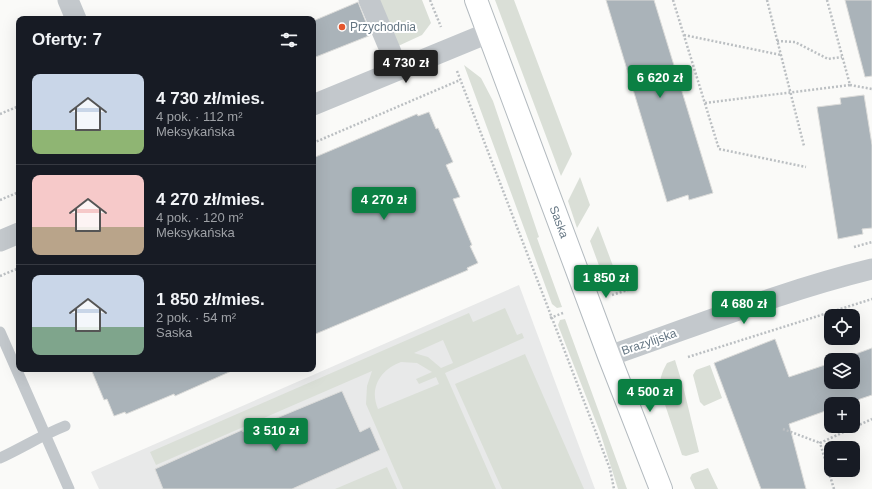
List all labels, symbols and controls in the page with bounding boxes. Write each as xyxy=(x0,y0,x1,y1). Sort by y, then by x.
place label: Przychodnia xyxy=(350,20,416,34)
marker: Przychodnia xyxy=(337,22,347,32)
icon: filters xyxy=(278,29,300,51)
text: Oferty: 7 xyxy=(32,30,102,49)
pin: 4 730 zł xyxy=(365,50,447,84)
text: 4 730 zł xyxy=(383,55,429,70)
pin: 6 620 zł xyxy=(619,65,701,99)
text: 6 620 zł xyxy=(637,70,683,85)
text: 4 730 zł/mies. xyxy=(156,89,265,108)
icon: home xyxy=(64,90,112,138)
text: 4 pok. · 112 m² xyxy=(156,109,242,124)
text: Meksykańska xyxy=(156,124,235,139)
pin: 4 270 zł xyxy=(343,187,425,221)
text: 4 270 zł/mies. xyxy=(156,190,265,209)
icon: home xyxy=(64,191,112,239)
text: 4 270 zł xyxy=(361,192,407,207)
street label: Saska xyxy=(546,204,572,240)
text: 4 pok. · 120 m² xyxy=(156,210,243,225)
text: Meksykańska xyxy=(156,225,235,240)
pin: 1 850 zł xyxy=(565,265,647,299)
text: 1 850 zł xyxy=(583,270,629,285)
text: 1 850 zł/mies. xyxy=(156,290,265,309)
icon: home xyxy=(64,291,112,339)
pin: 4 680 zł xyxy=(703,291,785,325)
text: 4 680 zł xyxy=(721,296,767,311)
map controls xyxy=(824,309,860,477)
button: locate xyxy=(824,309,860,345)
text: 2 pok. · 54 m² xyxy=(156,310,236,325)
text: Saska xyxy=(156,325,192,340)
street label: Brazylijska xyxy=(620,326,679,358)
button: layers xyxy=(824,353,860,389)
pin: 4 500 zł xyxy=(609,379,691,413)
text: 4 500 zł xyxy=(627,384,673,399)
button: + xyxy=(824,397,860,433)
pin: 3 510 zł xyxy=(235,418,317,452)
text: 3 510 zł xyxy=(253,423,299,438)
button: − xyxy=(824,441,860,477)

